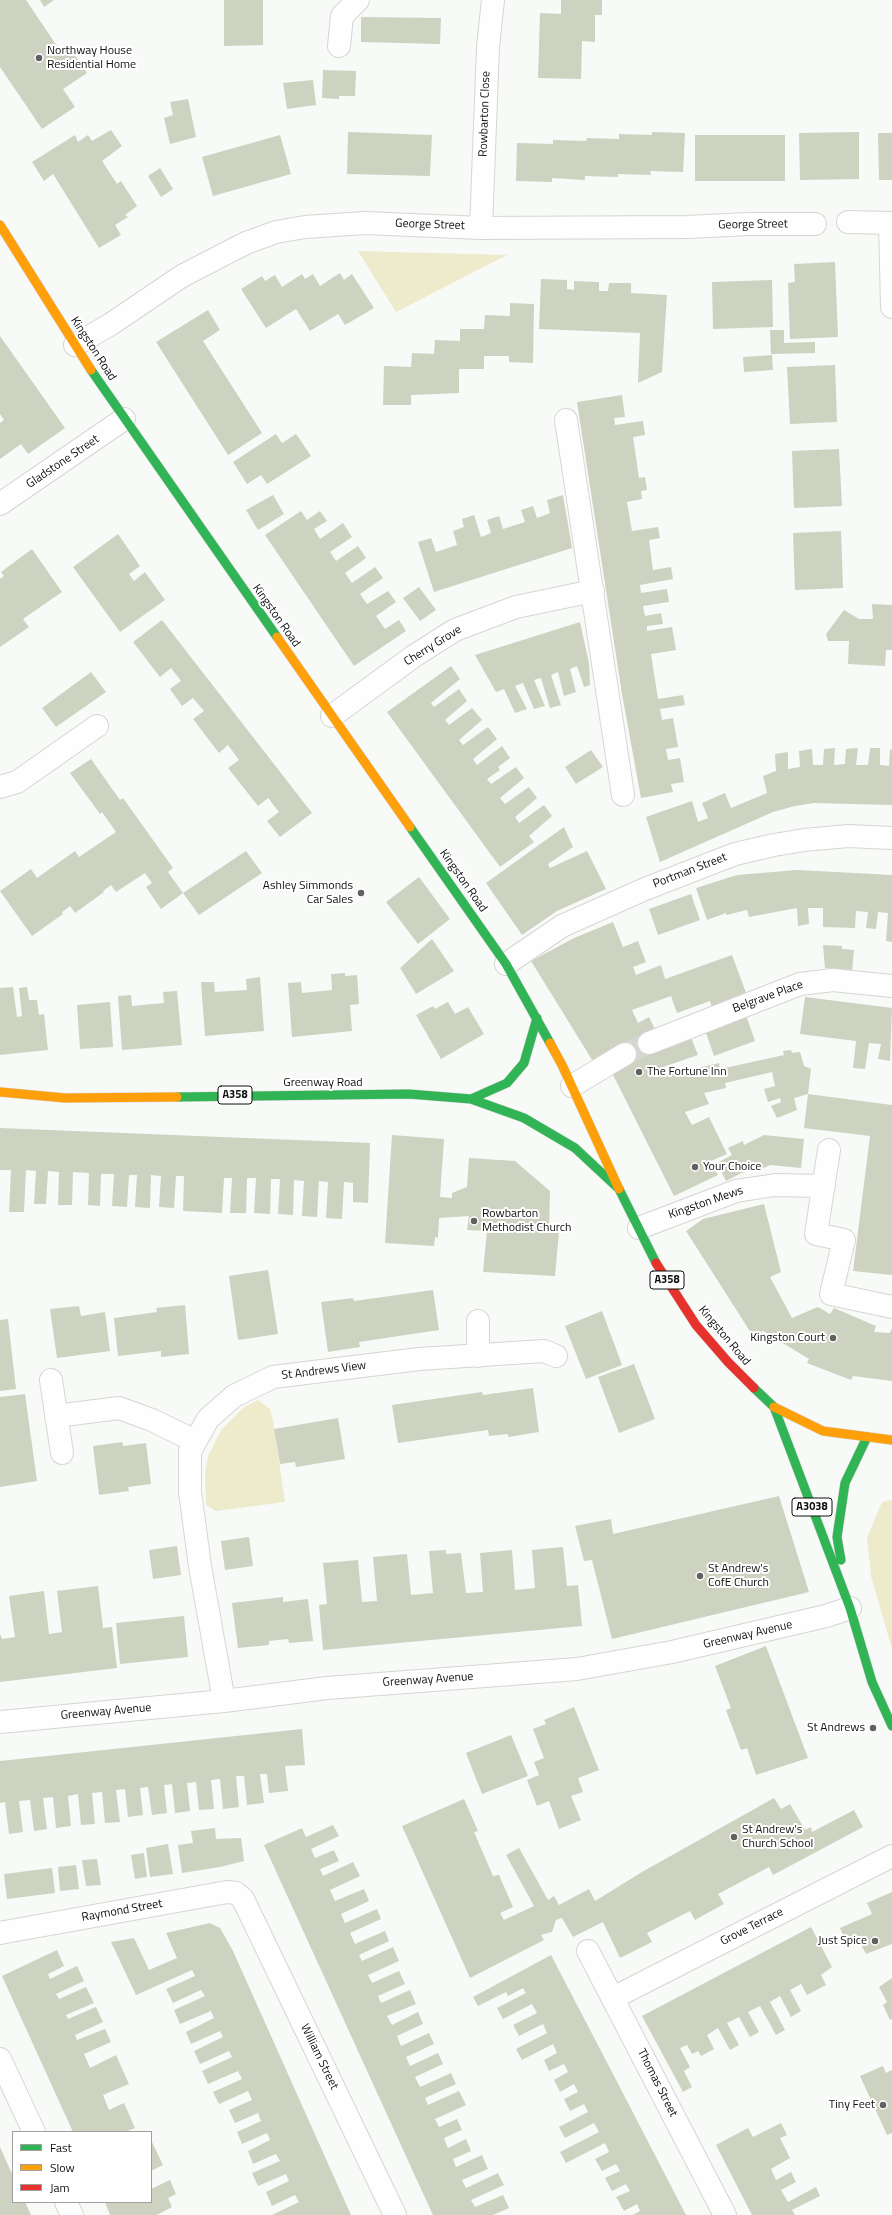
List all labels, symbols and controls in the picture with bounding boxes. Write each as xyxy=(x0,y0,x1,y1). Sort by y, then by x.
place label: Northway House Residential Home xyxy=(47,44,136,72)
marker: Northway House Residential Home xyxy=(34,53,44,63)
street label: Rowbarton Close xyxy=(476,71,494,157)
street label: George Street xyxy=(395,217,465,233)
street label: George Street xyxy=(718,217,788,233)
street label: Kingston Road xyxy=(67,314,119,384)
street label: Gladstone Street xyxy=(24,432,102,492)
street label: Kingston Road xyxy=(249,582,303,650)
street label: Cherry Grove xyxy=(402,623,464,669)
street label: Kingston Road xyxy=(436,847,490,915)
street label: Portman Street xyxy=(651,850,729,892)
place label: Ashley Simmonds Car Sales xyxy=(263,879,353,907)
marker: Ashley Simmonds Car Sales xyxy=(356,888,366,898)
street label: Belgrave Place xyxy=(731,978,805,1016)
place label: The Fortune Inn xyxy=(647,1065,727,1079)
marker: The Fortune Inn xyxy=(634,1067,644,1077)
street label: Greenway Road xyxy=(283,1076,363,1090)
road number: A358 xyxy=(218,1086,252,1104)
place label: Your Choice xyxy=(703,1160,761,1174)
marker: Your Choice xyxy=(690,1162,700,1172)
street label: Kingston Mews xyxy=(667,1183,745,1223)
place label: Rowbarton Methodist Church xyxy=(482,1207,571,1235)
marker: Rowbarton Methodist Church xyxy=(469,1216,479,1226)
road number: A358 xyxy=(650,1271,684,1289)
street label: Kingston Road xyxy=(695,1303,753,1369)
place label: Kingston Court xyxy=(750,1331,825,1345)
marker: Kingston Court xyxy=(828,1333,838,1343)
street label: St Andrews View xyxy=(281,1359,367,1383)
road number: A3038 xyxy=(792,1498,832,1516)
place label: St Andrew's CofE Church xyxy=(708,1562,769,1590)
marker: St Andrew's CofE Church xyxy=(695,1571,705,1581)
street label: Greenway Avenue xyxy=(702,1618,794,1652)
street label: Greenway Avenue xyxy=(382,1670,474,1690)
street label: Greenway Avenue xyxy=(60,1701,152,1723)
place label: St Andrews xyxy=(807,1721,865,1735)
marker: St Andrews xyxy=(868,1723,878,1733)
place label: St Andrew's Church School xyxy=(742,1823,813,1851)
marker: St Andrew's Church School xyxy=(729,1832,739,1842)
street label: Raymond Street xyxy=(80,1897,164,1925)
street label: Grove Terrace xyxy=(718,1905,786,1949)
place label: Just Spice xyxy=(818,1934,867,1948)
marker: Just Spice xyxy=(870,1936,880,1946)
street label: William Street xyxy=(297,2022,341,2092)
street label: Thomas Street xyxy=(634,2047,680,2119)
place label: Tiny Feet xyxy=(829,2098,875,2112)
marker: Tiny Feet xyxy=(878,2100,888,2110)
legend xyxy=(12,2131,152,2203)
text: Fast xyxy=(50,2138,72,2157)
text: Slow xyxy=(50,2158,75,2177)
text: Jam xyxy=(50,2178,70,2197)

